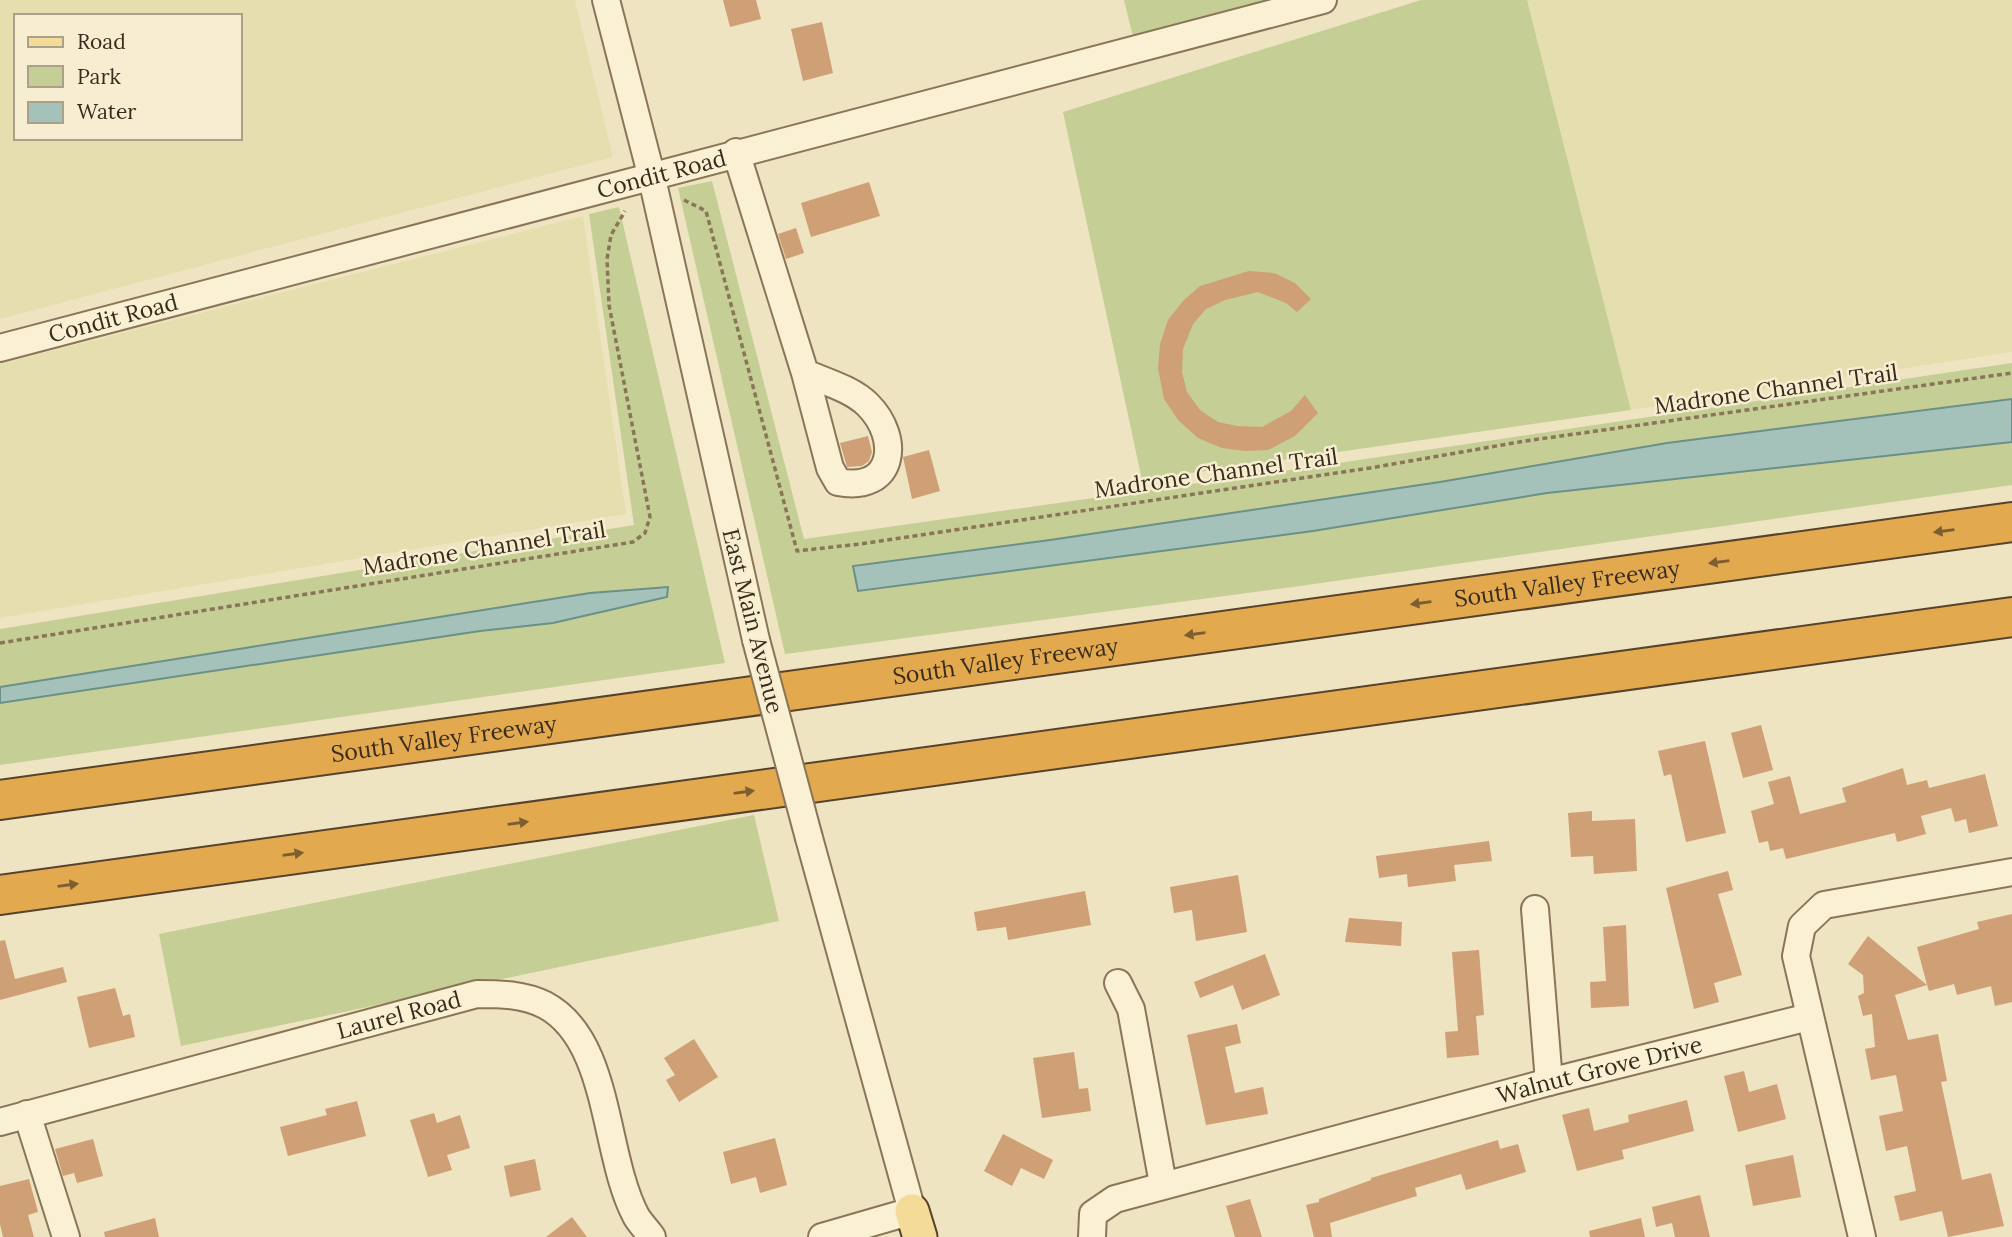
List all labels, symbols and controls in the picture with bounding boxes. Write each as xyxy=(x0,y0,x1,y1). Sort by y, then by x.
legend xyxy=(14,14,242,140)
text: Road xyxy=(77,28,126,55)
text: Park xyxy=(77,63,121,90)
text: Water xyxy=(77,98,136,125)
street label: Condit Road xyxy=(594,143,729,204)
street label: Condit Road xyxy=(45,287,181,349)
street label: Madrone Channel Trail xyxy=(1652,357,1900,420)
street label: Madrone Channel Trail xyxy=(1092,441,1340,504)
street label: Madrone Channel Trail xyxy=(360,514,607,581)
one-way arrow xyxy=(1933,525,1955,536)
street label: East Main Avenue xyxy=(717,526,790,716)
street label: South Valley Freeway xyxy=(1452,553,1682,613)
one-way arrow xyxy=(1708,556,1730,567)
one-way arrow xyxy=(1410,598,1432,609)
one-way arrow xyxy=(1184,629,1206,640)
street label: South Valley Freeway xyxy=(891,631,1121,691)
street label: South Valley Freeway xyxy=(329,708,559,768)
one-way arrow xyxy=(733,786,755,797)
one-way arrow xyxy=(507,817,529,828)
one-way arrow xyxy=(282,848,304,859)
one-way arrow xyxy=(57,879,79,890)
street label: Laurel Road xyxy=(334,984,464,1045)
street label: Walnut Grove Drive xyxy=(1493,1029,1705,1109)

